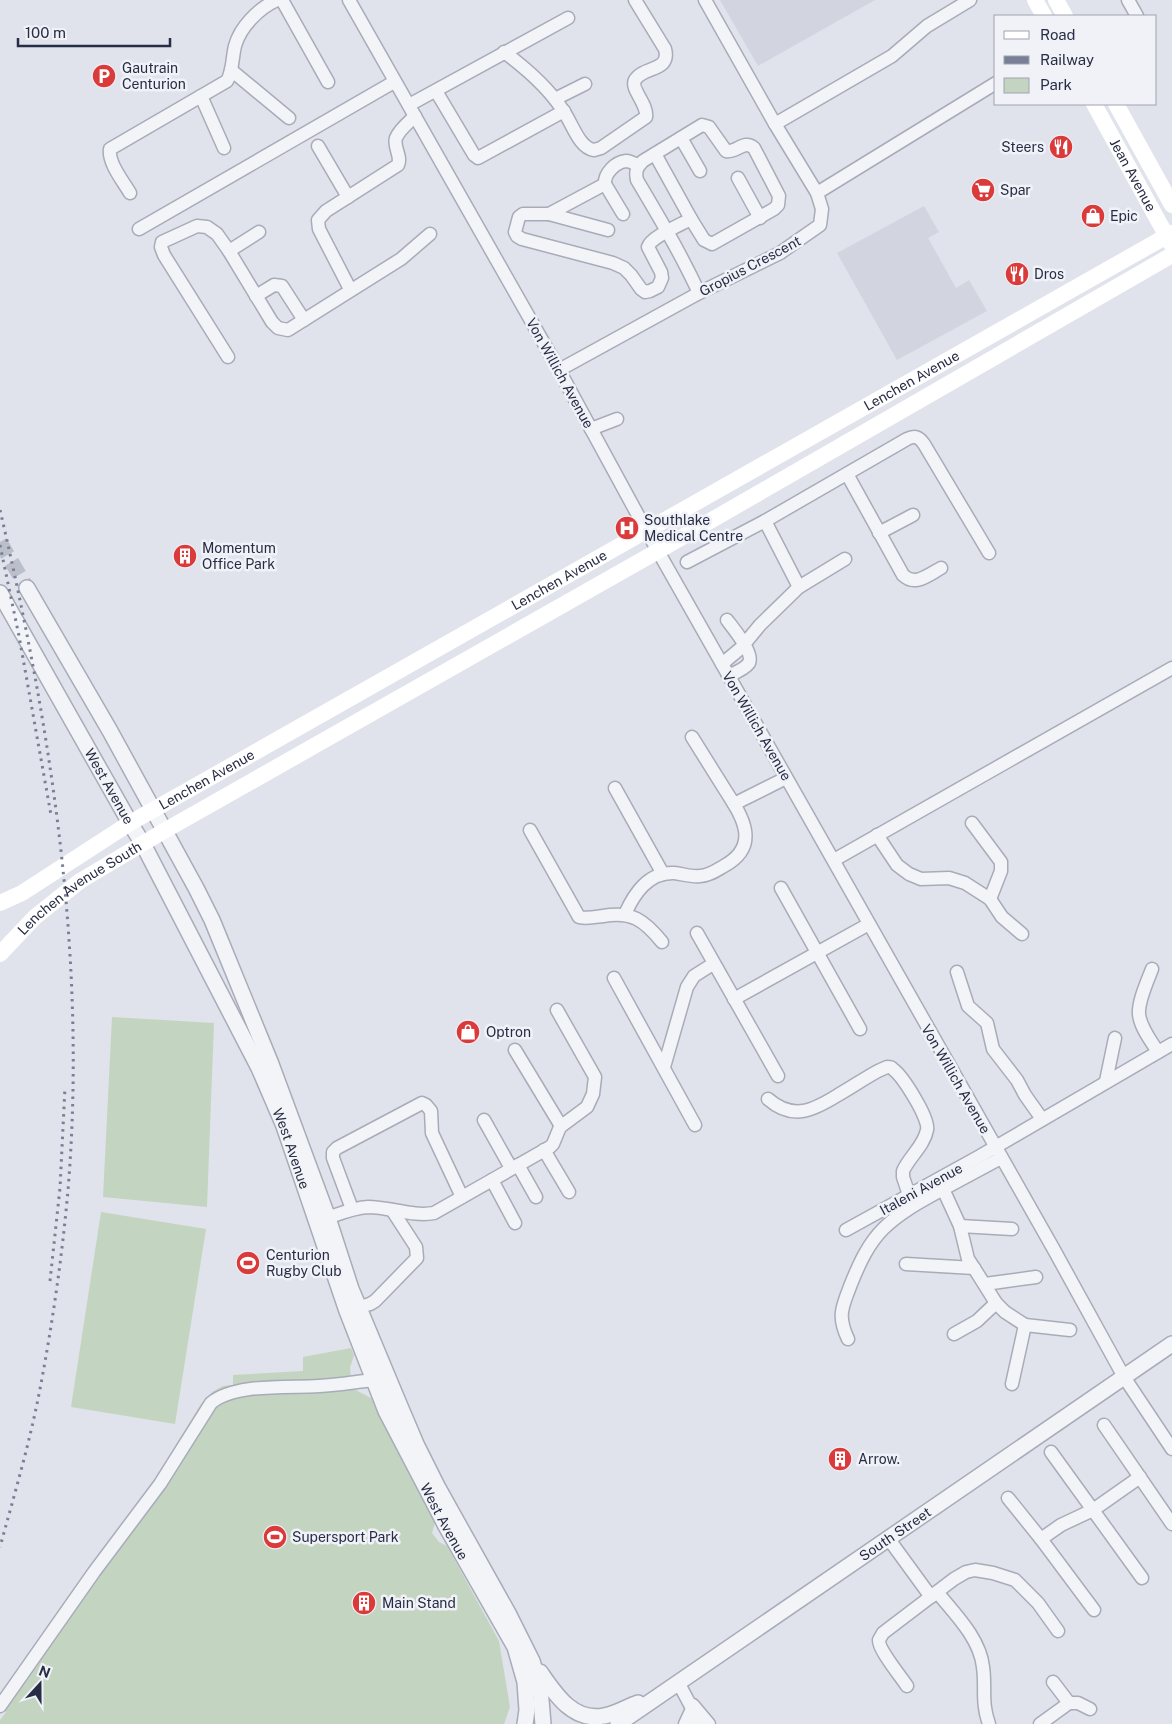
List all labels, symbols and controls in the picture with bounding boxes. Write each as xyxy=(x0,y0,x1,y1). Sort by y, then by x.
scale bar xyxy=(18,15,170,47)
legend xyxy=(994,15,1157,105)
text: 100 m xyxy=(25,24,66,41)
text: Road xyxy=(1040,26,1076,43)
text: Railway xyxy=(1040,51,1094,68)
place label: Gautrain Centurion xyxy=(122,60,186,92)
parking icon: Gautrain Centurion xyxy=(91,63,117,89)
text: Park xyxy=(1040,76,1072,93)
restaurant icon: Steers xyxy=(1048,134,1074,160)
street label: Jean Avenue xyxy=(1107,136,1160,214)
place label: Steers xyxy=(1001,139,1044,155)
supermarket icon: Spar xyxy=(970,177,996,203)
place label: Spar xyxy=(1000,182,1031,198)
shop icon: Epic xyxy=(1080,203,1106,229)
place label: Epic xyxy=(1110,208,1138,224)
street label: Gropius Crescent xyxy=(697,233,803,299)
restaurant icon: Dros xyxy=(1004,261,1030,287)
place label: Dros xyxy=(1034,266,1064,282)
street label: Von Willich Avenue xyxy=(523,315,597,431)
street label: Lenchen Avenue xyxy=(861,347,962,414)
place label: Southlake Medical Centre xyxy=(644,512,743,544)
hospital icon: Southlake Medical Centre xyxy=(614,515,640,541)
place label: Momentum Office Park xyxy=(202,540,276,572)
building icon: Momentum Office Park xyxy=(172,543,198,569)
street label: Lenchen Avenue xyxy=(509,547,610,613)
street label: Von Willich Avenue xyxy=(719,669,795,784)
street label: West Avenue xyxy=(81,746,137,827)
street label: Lenchen Avenue xyxy=(156,746,257,813)
street label: Lenchen Avenue South xyxy=(14,838,144,938)
shop icon: Optron xyxy=(455,1019,481,1045)
street label: Von Willich Avenue xyxy=(918,1022,994,1137)
place label: Optron xyxy=(486,1024,531,1040)
street label: West Avenue xyxy=(269,1106,313,1191)
street label: Italeni Avenue xyxy=(877,1160,965,1218)
place label: Centurion Rugby Club xyxy=(266,1247,342,1279)
sports icon: Centurion Rugby Club xyxy=(235,1250,261,1276)
building icon: Arrow. xyxy=(827,1446,853,1472)
place label: Arrow. xyxy=(858,1451,900,1467)
street label: West Avenue xyxy=(417,1481,472,1563)
street label: South Street xyxy=(856,1504,934,1564)
sports icon: Supersport Park xyxy=(262,1524,288,1550)
place label: Supersport Park xyxy=(292,1529,399,1545)
building icon: Main Stand xyxy=(351,1590,377,1616)
place label: Main Stand xyxy=(382,1595,456,1611)
north arrow xyxy=(15,1659,65,1709)
text: N xyxy=(37,1662,53,1681)

